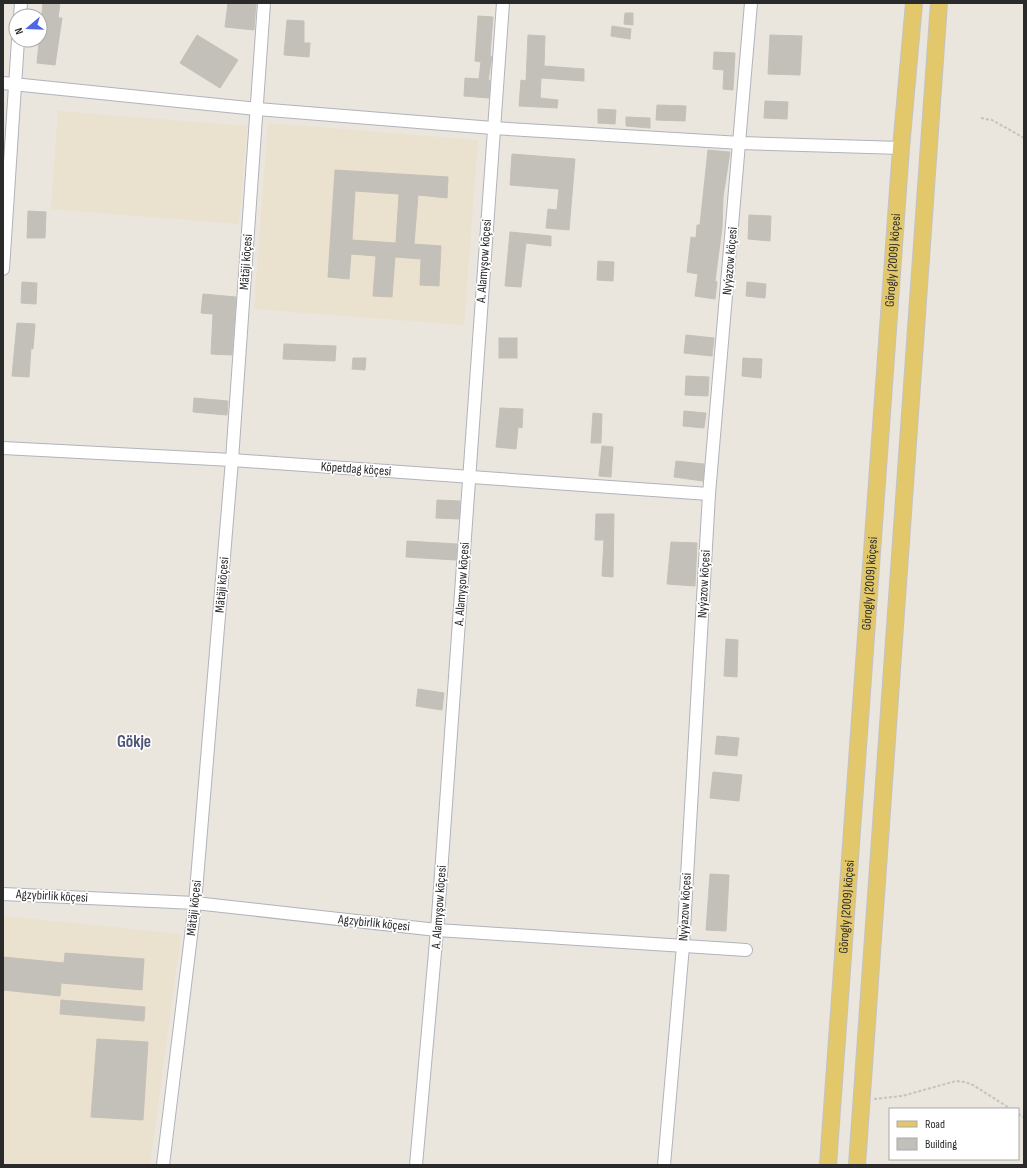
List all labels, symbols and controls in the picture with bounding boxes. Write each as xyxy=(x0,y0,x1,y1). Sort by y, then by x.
north arrow xyxy=(8,8,48,48)
text: N xyxy=(12,26,26,36)
street label: Görogly (2009) köçesi xyxy=(882,213,904,308)
street label: A. Alamyşow köçesi xyxy=(473,219,495,304)
street label: Nyýazow köçesi xyxy=(719,226,741,296)
street label: Mätäji köçesi xyxy=(236,233,256,291)
street label: Köpetdag köçesi xyxy=(320,459,392,479)
street label: Görogly (2009) köçesi xyxy=(858,536,881,631)
street label: A. Alamyşow köçesi xyxy=(451,542,473,627)
street label: Nyýazow köçesi xyxy=(694,549,714,619)
street label: Mätäji köçesi xyxy=(212,556,232,614)
district label: Gökje xyxy=(117,732,151,752)
street label: Görogly (2009) köçesi xyxy=(835,859,858,954)
street label: A. Alamyşow köçesi xyxy=(428,865,450,950)
street label: Nyýazow köçesi xyxy=(675,872,695,942)
street label: Mätäji köçesi xyxy=(183,879,205,937)
street label: Agzybirlik köçesi xyxy=(15,886,88,906)
street label: Agzybirlik köçesi xyxy=(336,911,411,935)
legend xyxy=(889,1108,1019,1160)
text: Road xyxy=(925,1117,945,1132)
text: Building xyxy=(925,1137,957,1152)

